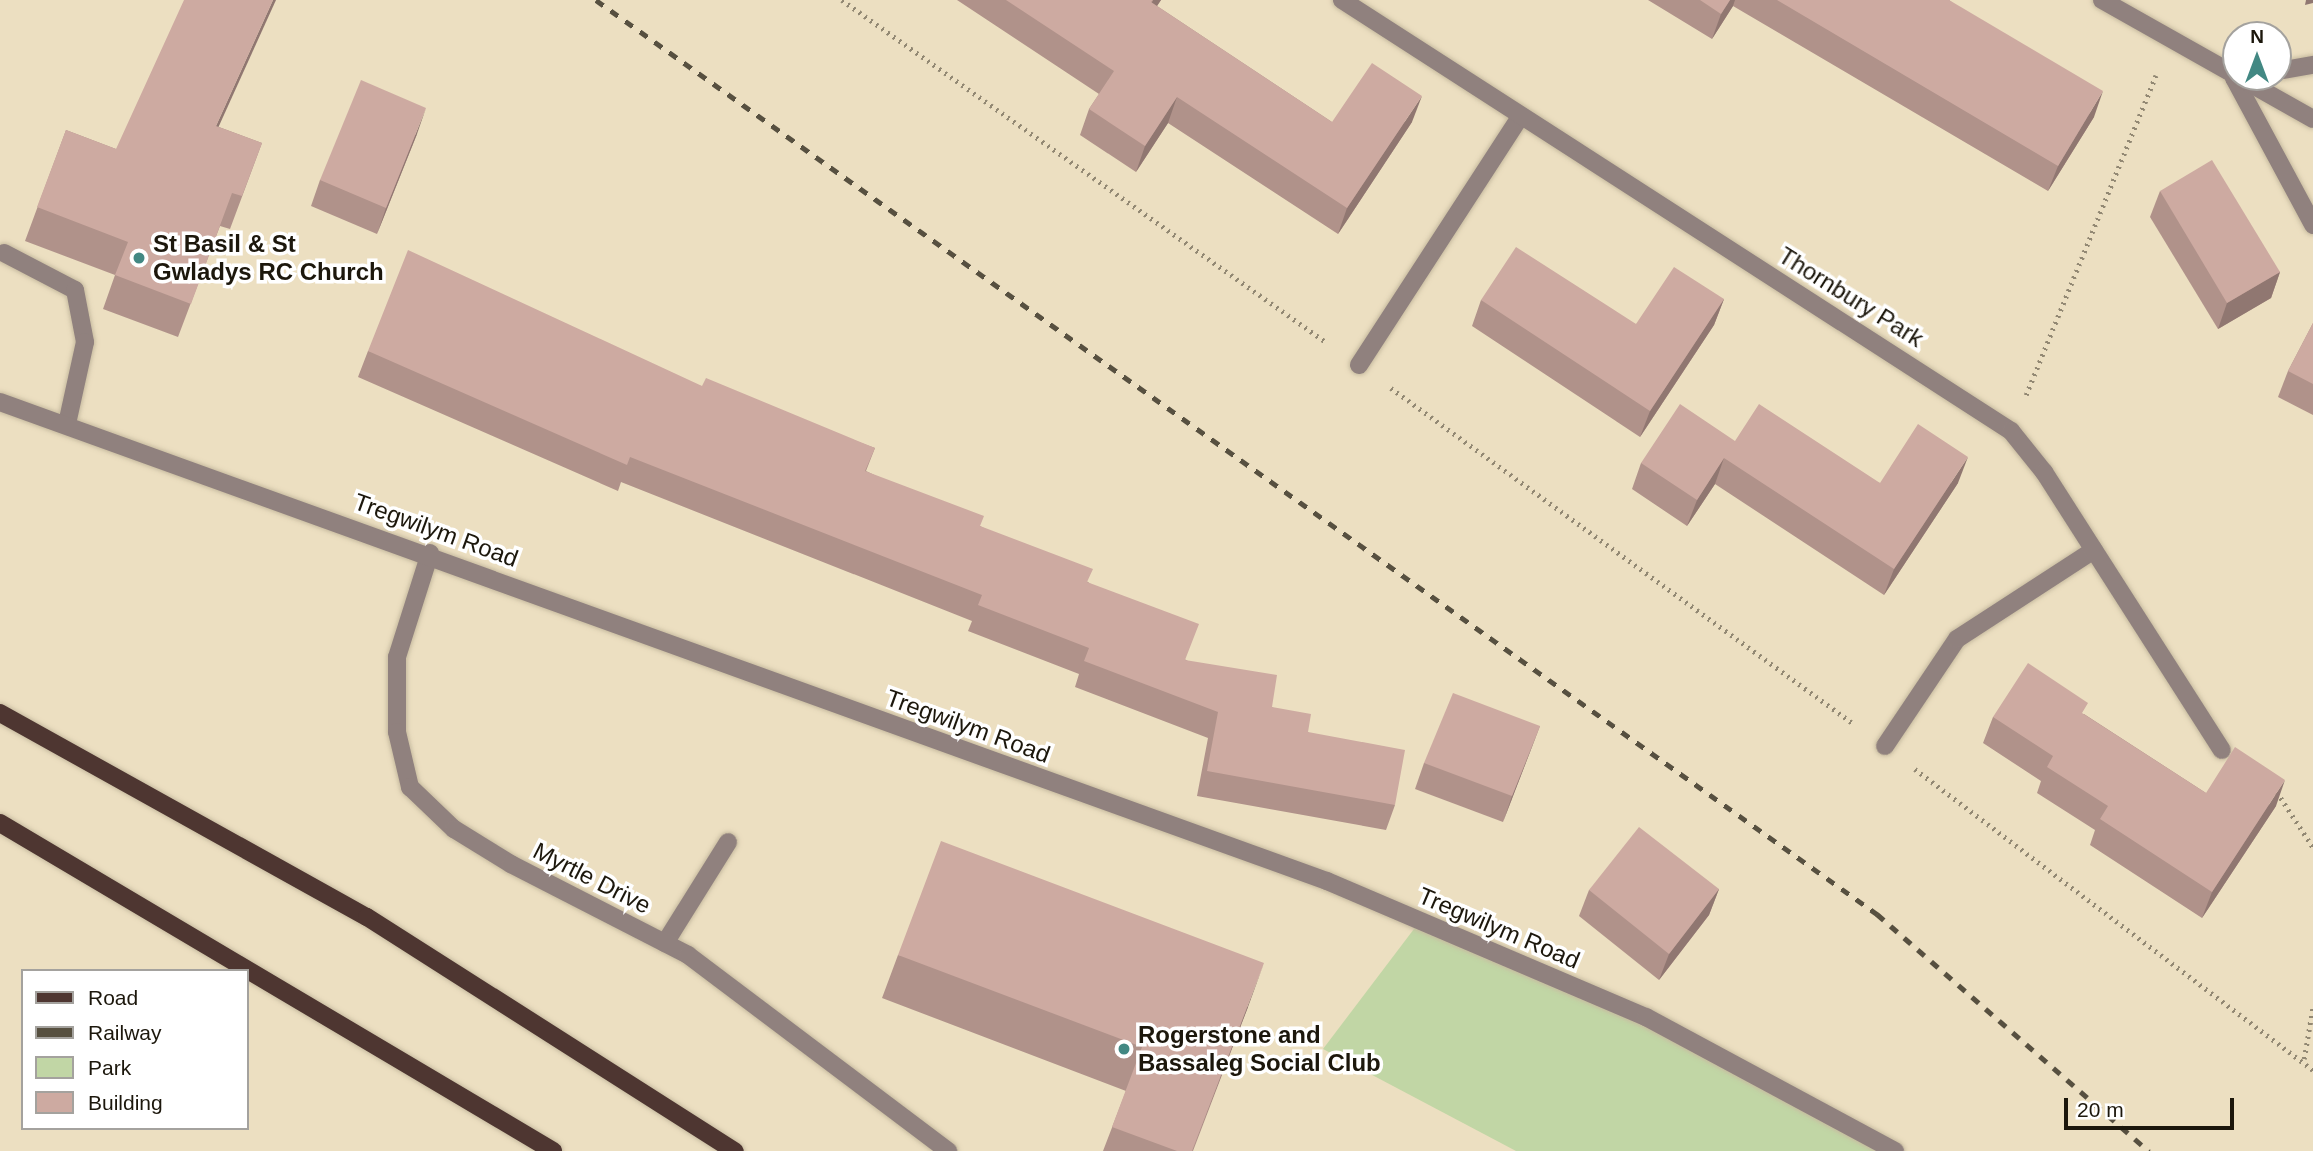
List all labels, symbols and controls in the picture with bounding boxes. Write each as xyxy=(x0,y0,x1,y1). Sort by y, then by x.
north arrow xyxy=(2222,21,2292,91)
text: N xyxy=(2250,26,2264,47)
place label: St Basil & St Gwladys RC Church xyxy=(153,230,384,286)
street label: Thornbury Park xyxy=(1773,241,1929,353)
marker: St Basil & St Gwladys RC Church xyxy=(131,250,147,266)
street label: Tregwilym Road xyxy=(350,487,522,573)
street label: Tregwilym Road xyxy=(882,683,1054,769)
street label: Myrtle Drive xyxy=(528,836,656,920)
street label: Tregwilym Road xyxy=(1414,881,1584,975)
legend xyxy=(21,969,248,1130)
text: Road xyxy=(88,986,138,1009)
text: Railway xyxy=(88,1021,162,1044)
place label: Rogerstone and Bassaleg Social Club xyxy=(1138,1021,1381,1077)
marker: Rogerstone and Bassaleg Social Club xyxy=(1116,1041,1132,1057)
text: Park xyxy=(88,1056,131,1079)
scale bar xyxy=(2068,1084,2238,1128)
text: Building xyxy=(88,1091,163,1114)
text: 20 m xyxy=(2077,1098,2124,1121)

